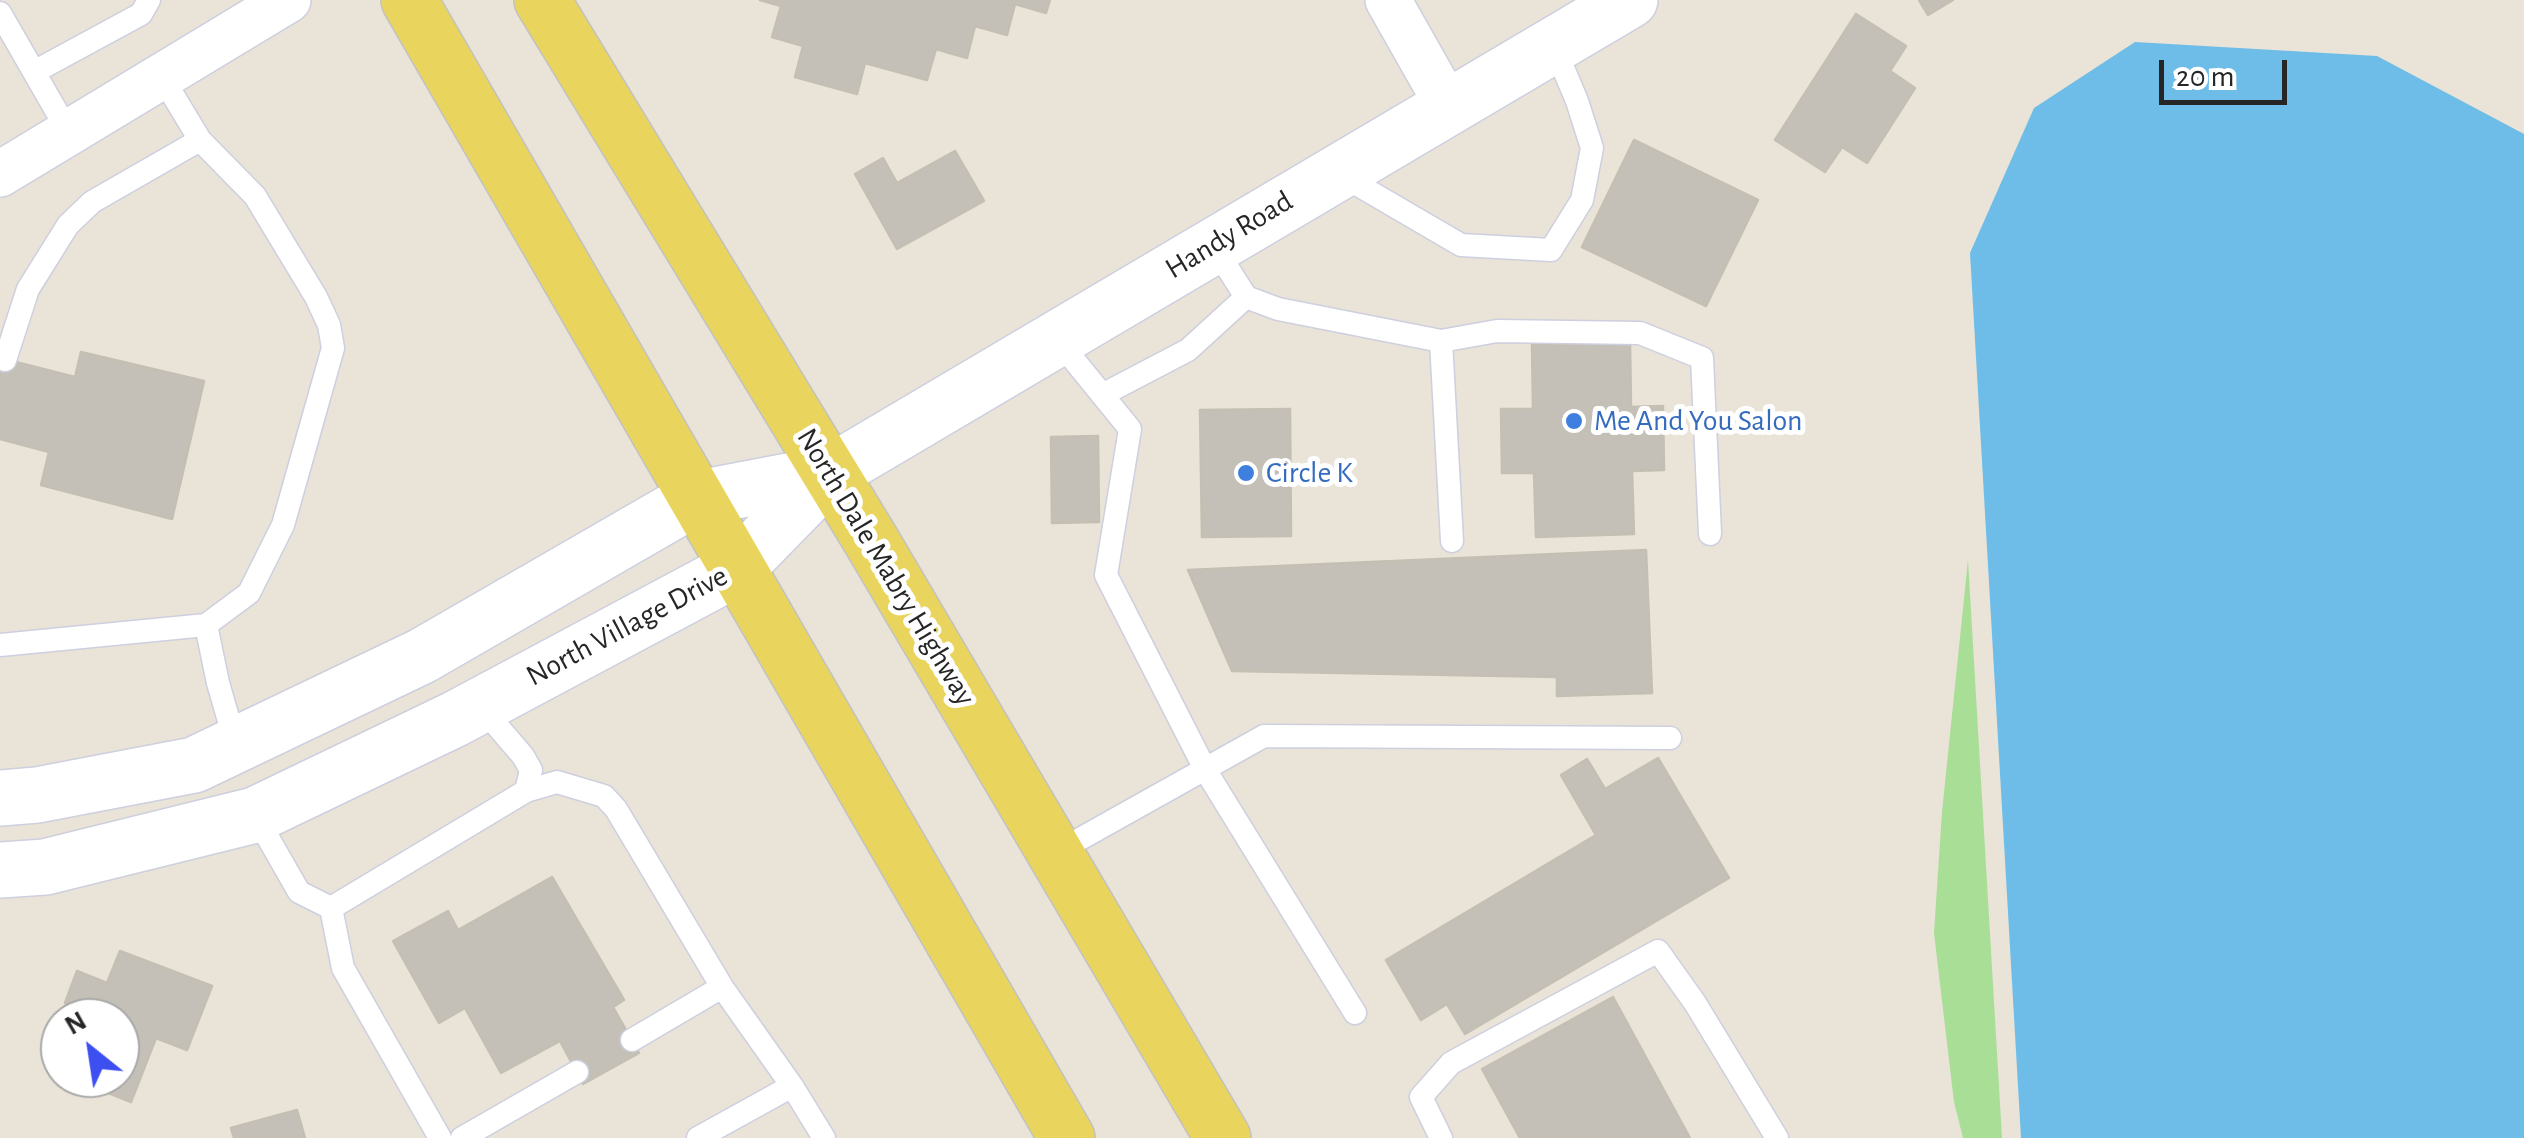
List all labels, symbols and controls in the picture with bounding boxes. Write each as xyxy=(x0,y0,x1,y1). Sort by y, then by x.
scale bar xyxy=(2164,40,2292,102)
text: 20 m xyxy=(2176,62,2234,92)
street label: Handy Road xyxy=(1159,183,1299,287)
place label: Me And You Salon xyxy=(1594,403,1802,439)
marker: Me And You Salon xyxy=(1563,410,1585,432)
street label: North Dale Mabry Highway xyxy=(789,422,983,712)
place label: Circle K xyxy=(1266,455,1353,491)
marker: Circle K xyxy=(1235,462,1257,484)
street label: North Village Drive xyxy=(520,558,734,694)
north arrow xyxy=(40,998,140,1098)
text: N xyxy=(61,1007,91,1041)

